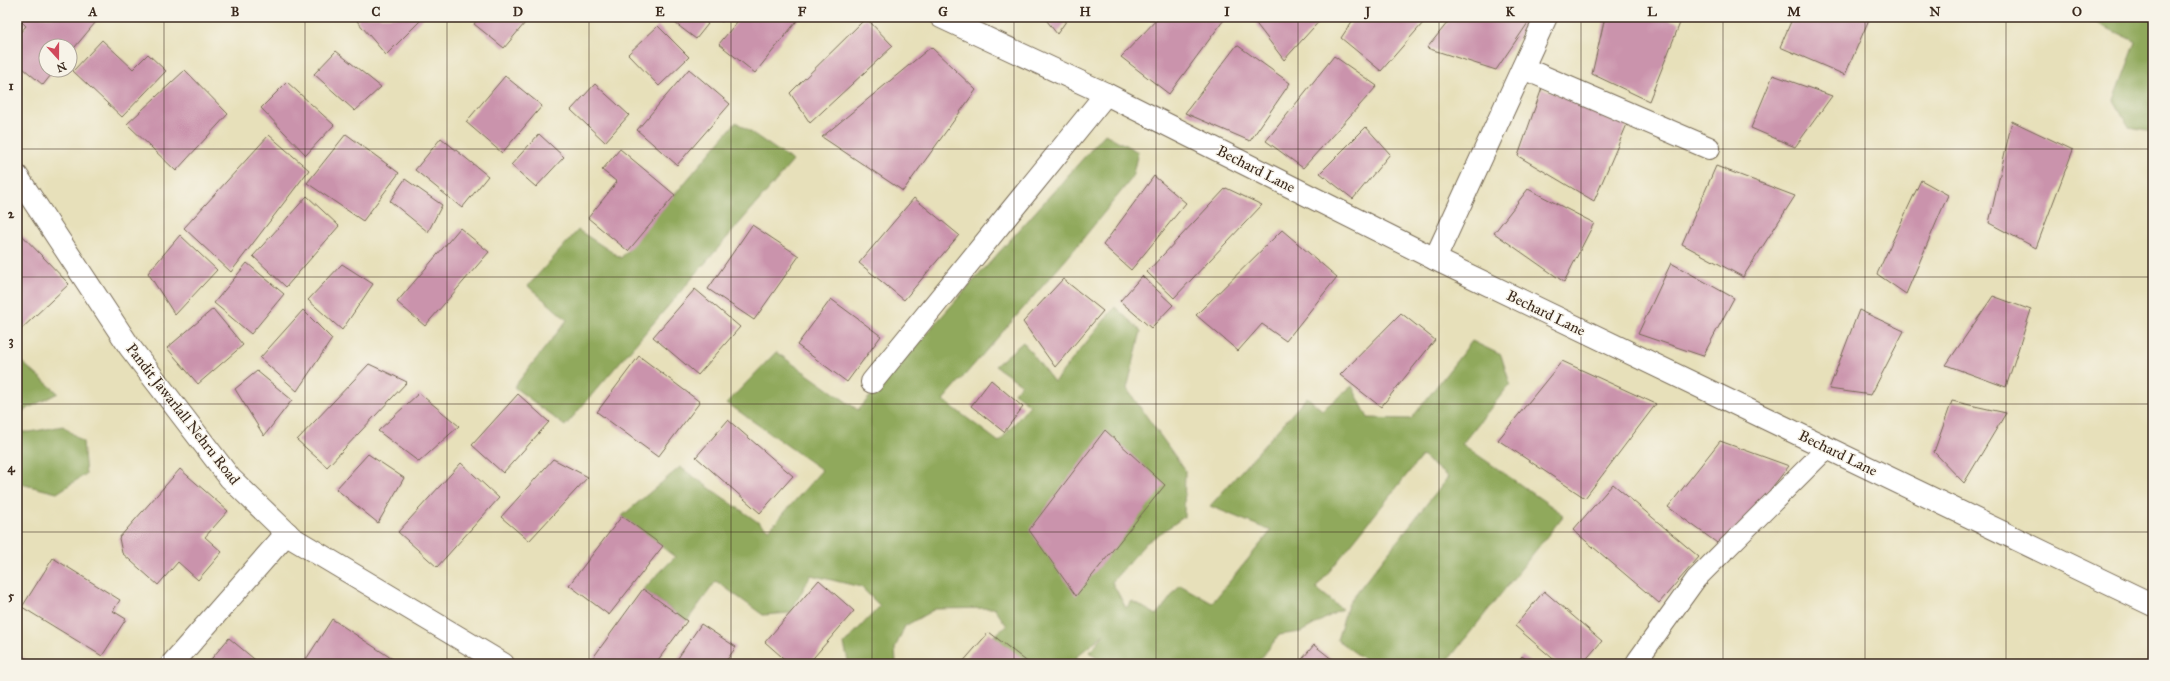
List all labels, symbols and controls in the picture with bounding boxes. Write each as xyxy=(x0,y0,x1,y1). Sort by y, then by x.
text: A xyxy=(88,4,98,20)
text: B xyxy=(231,4,240,20)
text: C xyxy=(372,4,381,20)
text: D xyxy=(513,4,523,20)
text: E xyxy=(655,4,665,20)
text: F xyxy=(798,4,807,20)
text: G xyxy=(938,4,948,20)
text: H xyxy=(1079,4,1091,20)
text: I xyxy=(1224,4,1230,20)
text: J xyxy=(1363,4,1371,20)
text: K xyxy=(1505,4,1515,20)
text: L xyxy=(1647,4,1657,20)
text: M xyxy=(1787,4,1801,20)
text: N xyxy=(1929,4,1941,20)
text: O xyxy=(2072,4,2082,20)
north arrow xyxy=(38,38,78,78)
text: N xyxy=(54,59,68,75)
text: 1 xyxy=(8,78,14,94)
street label: Bechard Lane xyxy=(1214,142,1298,196)
text: 2 xyxy=(8,206,15,222)
street label: Bechard Lane xyxy=(1504,286,1588,340)
text: 3 xyxy=(8,333,14,349)
street label: Pandit Jawarlall Nehru Road xyxy=(122,340,244,489)
street label: Bechard Lane xyxy=(1796,426,1880,480)
text: 4 xyxy=(7,460,15,476)
text: 5 xyxy=(8,588,15,604)

